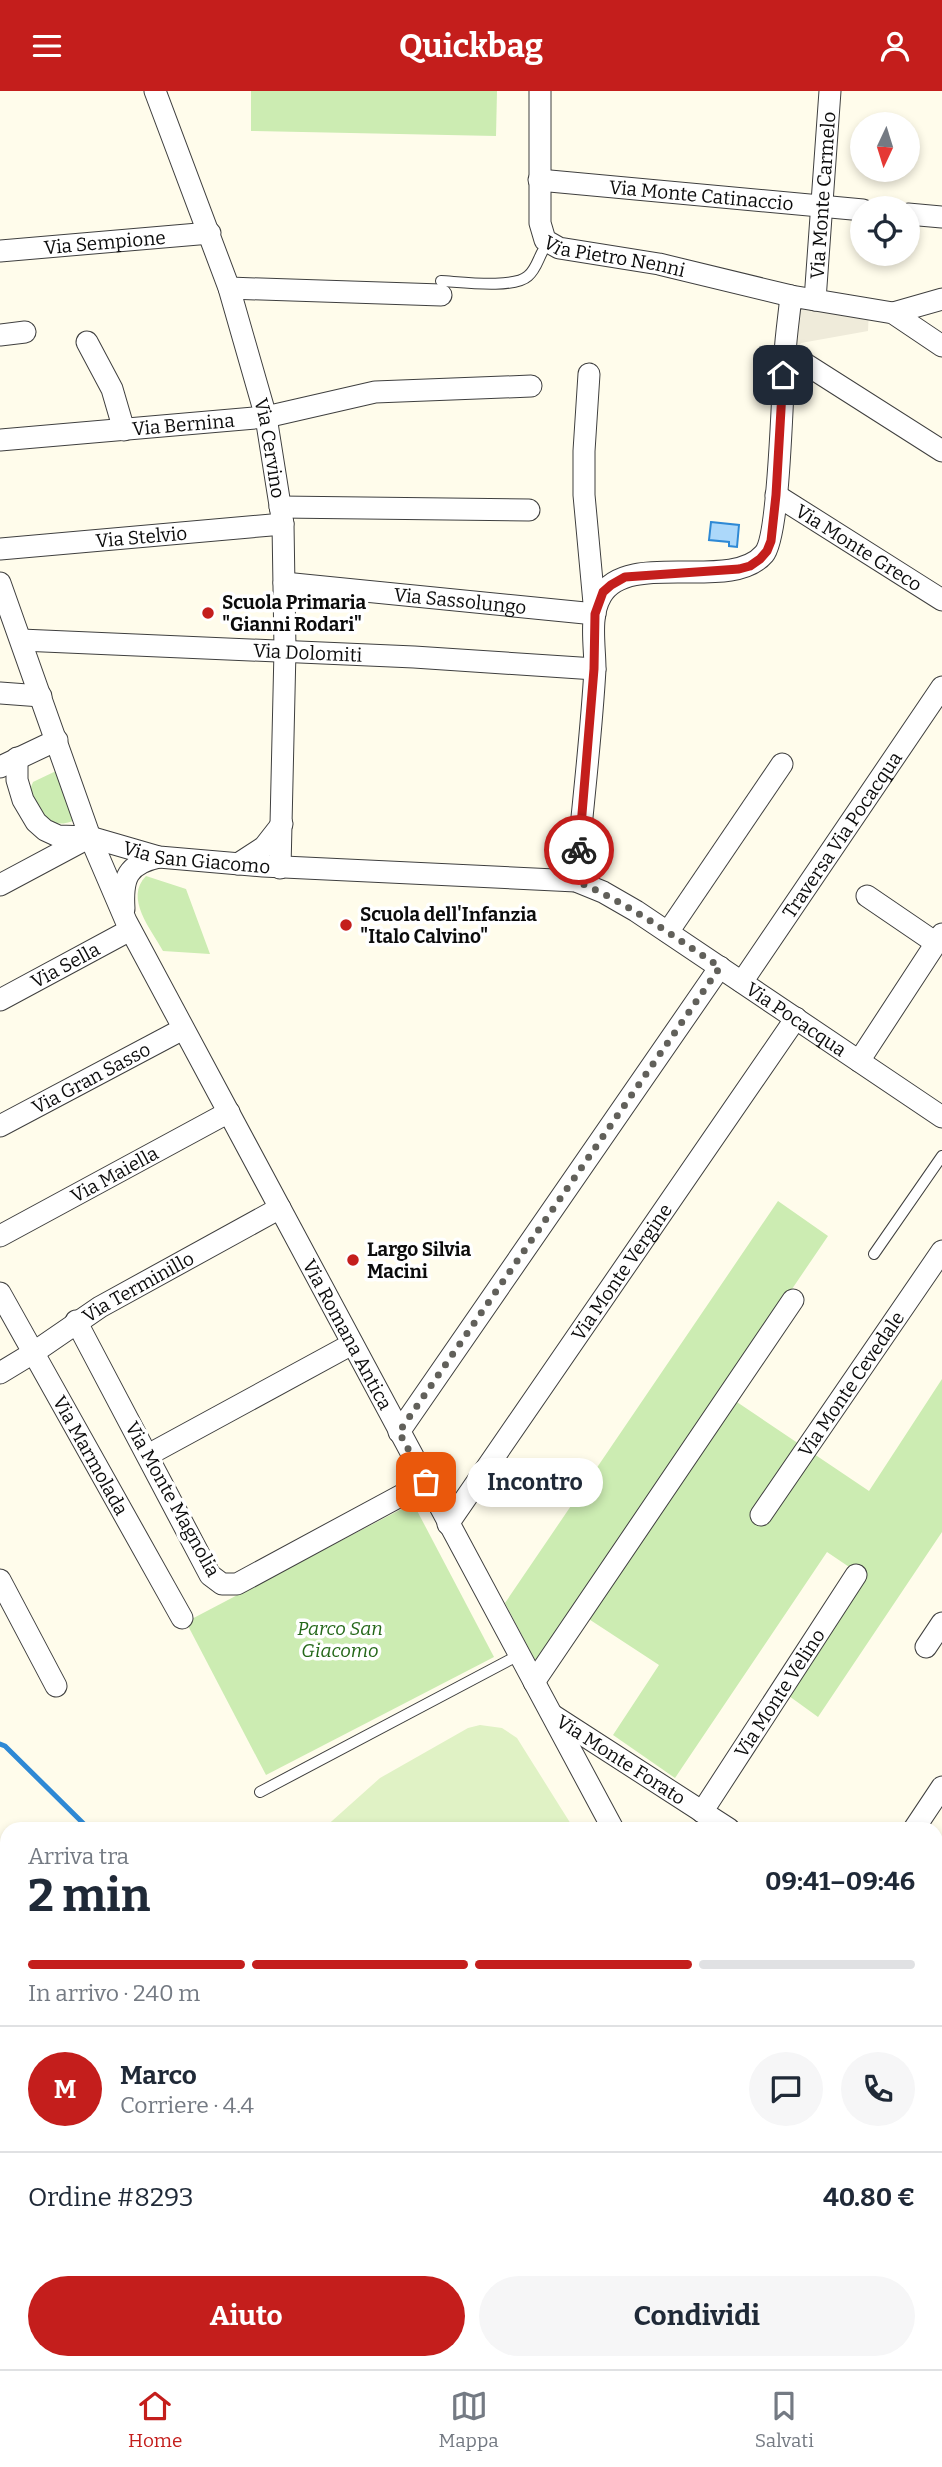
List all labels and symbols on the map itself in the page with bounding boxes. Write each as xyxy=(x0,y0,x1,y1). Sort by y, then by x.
street label: Via Monte Carmelo xyxy=(806,111,840,280)
north arrow xyxy=(850,112,920,182)
street label: Via Monte Catinaccio xyxy=(608,176,795,216)
street label: Via Sempione xyxy=(43,226,166,259)
street label: Via Pietro Nenni xyxy=(539,231,688,282)
pin xyxy=(753,345,813,405)
street label: Via Cervino xyxy=(249,395,290,500)
street label: Via Bernina xyxy=(131,409,236,441)
street label: Via Monte Greco xyxy=(791,499,926,596)
street label: Via Stelvio xyxy=(95,522,188,552)
street label: Via Sassolungo xyxy=(393,583,527,619)
place label: Scuola Primaria "Gianni Rodari" xyxy=(222,591,367,636)
marker: Scuola Primaria "Gianni Rodari" xyxy=(200,605,216,621)
street label: Via Dolomiti xyxy=(253,639,363,667)
street label: Traversa Via Pocacqua xyxy=(778,747,907,923)
courier xyxy=(544,815,614,885)
street label: Via San Giacomo xyxy=(120,836,271,878)
place label: Scuola dell'Infanzia "Italo Calvino" xyxy=(360,903,537,948)
marker: Scuola dell'Infanzia "Italo Calvino" xyxy=(338,917,354,933)
street label: Via Sella xyxy=(27,937,104,993)
street label: Via Pocacqua xyxy=(741,977,851,1062)
street label: Via Gran Sasso xyxy=(28,1037,154,1119)
street label: Via Maiella xyxy=(67,1141,163,1208)
street label: Via Monte Vergine xyxy=(567,1199,677,1345)
place label: Largo Silvia Macini xyxy=(367,1238,472,1283)
street label: Via Terminillo xyxy=(78,1247,198,1328)
marker: Largo Silvia Macini xyxy=(345,1252,361,1268)
street label: Via Romana Antica xyxy=(298,1256,397,1414)
street label: Via Monte Cevedale xyxy=(793,1307,909,1461)
street label: Via Marmolada xyxy=(48,1392,133,1520)
street label: Via Monte Magnolia xyxy=(120,1418,225,1581)
pin xyxy=(396,1452,456,1512)
callout: Incontro xyxy=(468,1457,604,1507)
park label: Parco San Giacomo xyxy=(297,1617,383,1662)
street label: Via Monte Velino xyxy=(730,1625,830,1762)
street label: Via Monte Forato xyxy=(552,1710,690,1810)

